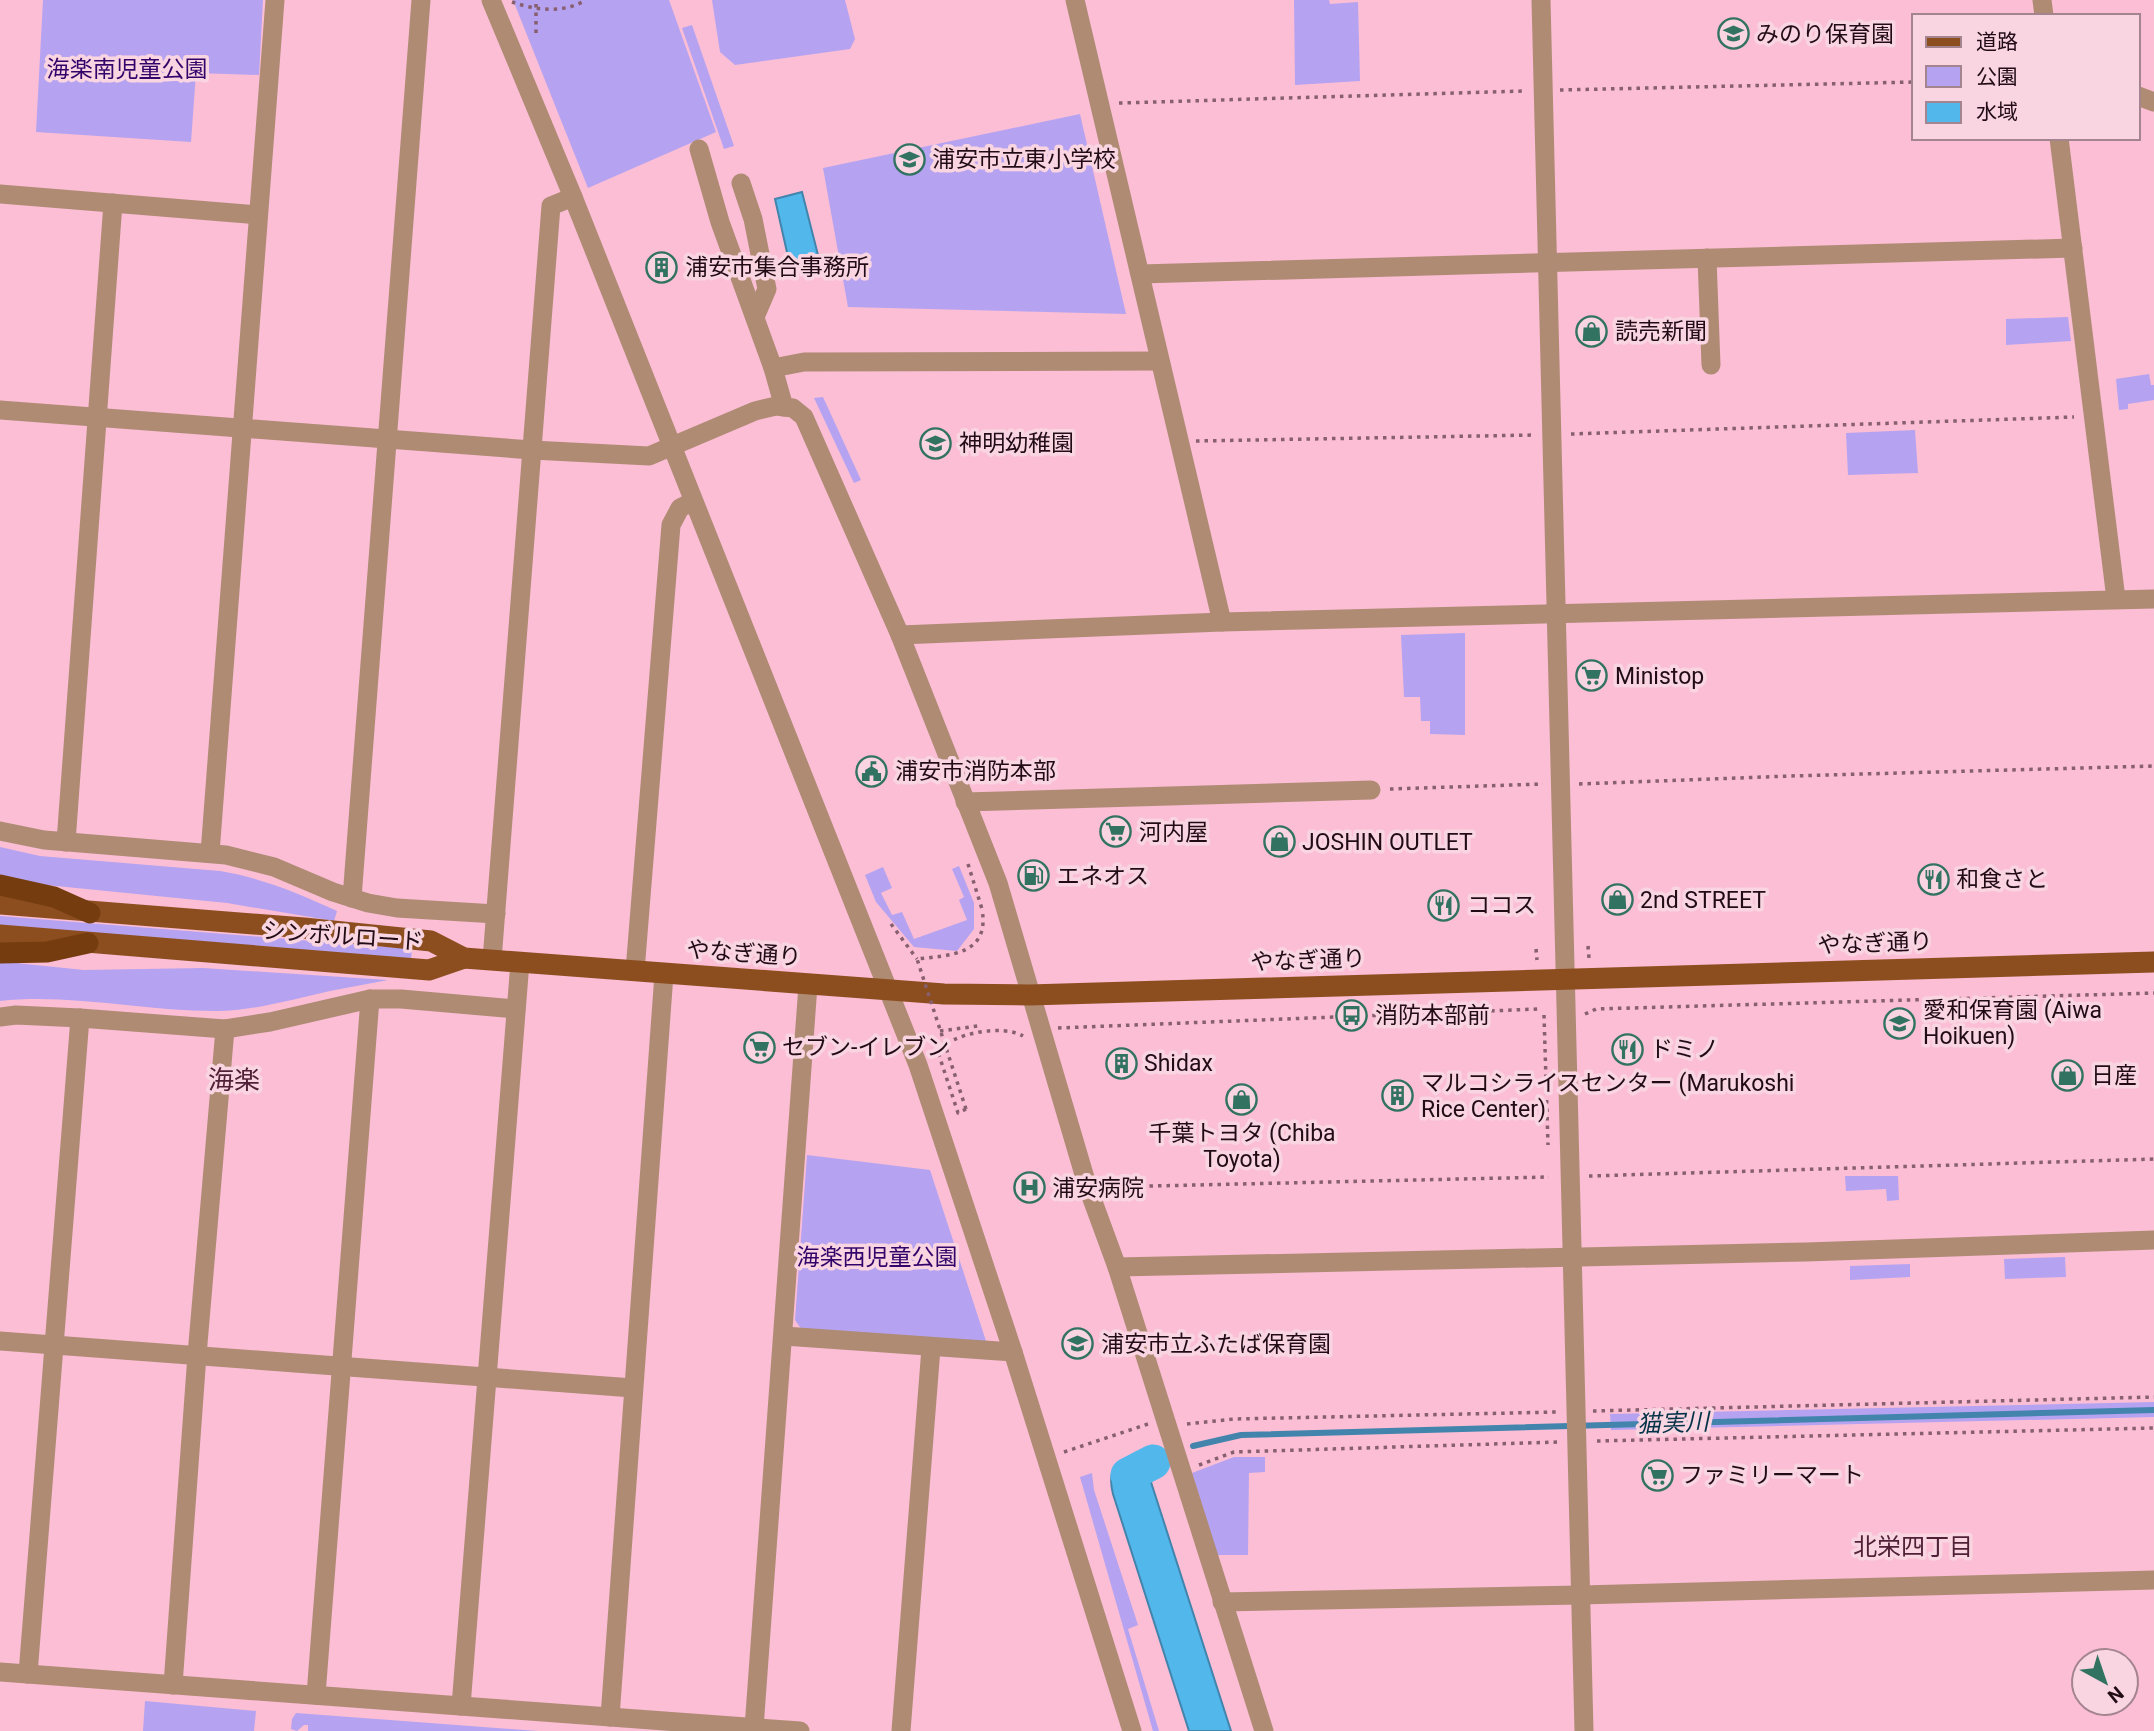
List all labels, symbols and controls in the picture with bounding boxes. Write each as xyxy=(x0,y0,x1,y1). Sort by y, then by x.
legend xyxy=(1912,14,2140,140)
school or university icon: みのり保育園 xyxy=(1716,17,1750,51)
place label: みのり保育園 xyxy=(1756,21,1894,48)
text: 道路 xyxy=(1976,30,2018,54)
park label: 海楽南児童公園 xyxy=(47,56,208,83)
text: 公園 xyxy=(1976,65,2018,89)
text: 水域 xyxy=(1976,100,2018,124)
school or university icon: 浦安市立東小学校 xyxy=(892,142,926,176)
place label: 浦安市立東小学校 xyxy=(932,146,1116,173)
building icon: 浦安市集合事務所 xyxy=(645,250,679,284)
place label: 浦安市集合事務所 xyxy=(685,254,869,281)
shop icon: 読売新聞 xyxy=(1575,314,1609,348)
place label: 読売新聞 xyxy=(1615,318,1707,345)
school or university icon: 神明幼稚園 xyxy=(919,426,953,460)
place label: 神明幼稚園 xyxy=(959,430,1074,457)
supermarket icon: Ministop xyxy=(1575,659,1609,693)
place label: Ministop xyxy=(1615,663,1704,690)
public building icon: 浦安市消防本部 xyxy=(855,754,889,788)
place label: 浦安市消防本部 xyxy=(895,758,1056,785)
supermarket icon: 河内屋 xyxy=(1099,815,1133,849)
place label: 河内屋 xyxy=(1139,819,1208,846)
shop icon: JOSHIN OUTLET xyxy=(1262,825,1296,859)
place label: JOSHIN OUTLET xyxy=(1302,829,1473,856)
fuel station icon: エネオス xyxy=(1017,859,1051,893)
restaurant icon: 和食さと xyxy=(1916,862,1950,896)
place label: エネオス xyxy=(1057,863,1149,890)
place label: 和食さと xyxy=(1956,866,2048,893)
shop icon: 2nd STREET xyxy=(1600,883,1634,917)
place label: 2nd STREET xyxy=(1640,887,1766,914)
restaurant icon: ココス xyxy=(1427,888,1461,922)
place label: ココス xyxy=(1467,892,1536,919)
street label: シンボルロード xyxy=(262,917,424,956)
street label: やなぎ通り xyxy=(1817,928,1933,959)
street label: やなぎ通り xyxy=(686,936,802,971)
street label: やなぎ通り xyxy=(1250,945,1366,976)
place label: 愛和保育園 (Aiwa Hoikuen) xyxy=(1923,997,2102,1050)
bus stop icon: 消防本部前 xyxy=(1335,998,1369,1032)
place label: 消防本部前 xyxy=(1375,1002,1490,1029)
school or university icon: 愛和保育園 (Aiwa Hoikuen) xyxy=(1883,1006,1917,1040)
supermarket icon: セブン-イレブン xyxy=(742,1030,776,1064)
restaurant icon: ドミノ xyxy=(1610,1032,1644,1066)
place label: セブン-イレブン xyxy=(782,1034,949,1061)
place label: ドミノ xyxy=(1650,1036,1719,1063)
building icon: Shidax xyxy=(1104,1046,1138,1080)
place label: Shidax xyxy=(1144,1050,1213,1077)
shop icon: 日産 xyxy=(2051,1058,2085,1092)
place label: 日産 xyxy=(2091,1062,2137,1089)
district label: 海楽 xyxy=(208,1065,260,1095)
place label: マルコシライスセンター (Marukoshi Rice Center) xyxy=(1421,1070,1794,1123)
building icon: マルコシライスセンター (Marukoshi Rice Center) xyxy=(1381,1079,1415,1113)
shop icon: 千葉トヨタ (Chiba Toyota) xyxy=(1225,1082,1259,1116)
place label: 千葉トヨタ (Chiba Toyota) xyxy=(1148,1120,1336,1173)
hospital icon: 浦安病院 xyxy=(1012,1171,1046,1205)
place label: 浦安病院 xyxy=(1052,1175,1144,1202)
park label: 海楽西児童公園 xyxy=(797,1244,958,1271)
school or university icon: 浦安市立ふたば保育園 xyxy=(1061,1327,1095,1361)
place label: 浦安市立ふたば保育園 xyxy=(1101,1331,1331,1358)
water label: 猫実川 xyxy=(1637,1408,1712,1438)
supermarket icon: ファミリーマート xyxy=(1640,1458,1674,1492)
place label: ファミリーマート xyxy=(1680,1462,1864,1489)
district label: 北栄四丁目 xyxy=(1853,1533,1973,1561)
north arrow xyxy=(2070,1647,2140,1717)
text: N xyxy=(2103,1682,2128,1708)

